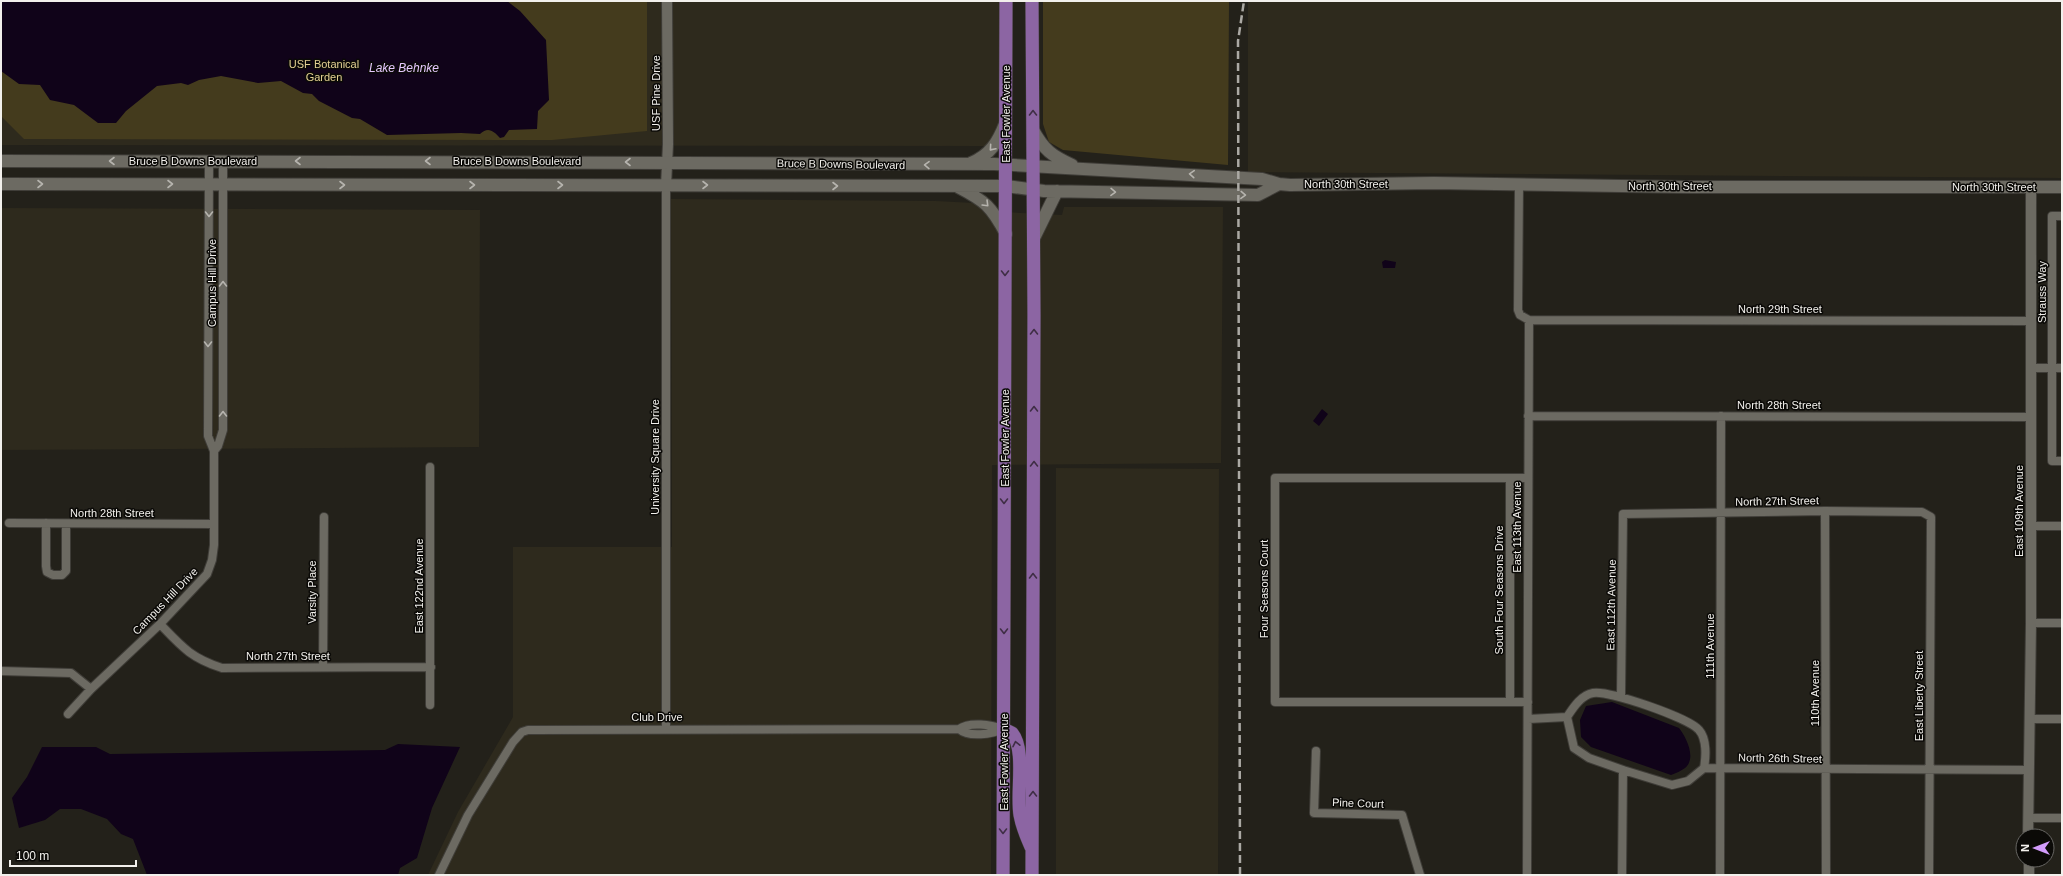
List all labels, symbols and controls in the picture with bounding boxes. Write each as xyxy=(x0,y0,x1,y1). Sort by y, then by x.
street label: USF Pine Drive xyxy=(650,55,662,131)
park label: USF Botanical Garden xyxy=(289,58,359,83)
water label: Lake Behnke xyxy=(369,61,439,75)
street label: East Fowler Avenue xyxy=(1000,65,1012,163)
one-way arrow xyxy=(1029,110,1037,116)
one-way arrow xyxy=(989,144,996,151)
street label: Bruce B Downs Boulevard xyxy=(129,155,257,167)
street label: Bruce B Downs Boulevard xyxy=(453,155,581,167)
one-way arrow xyxy=(109,157,115,165)
one-way arrow xyxy=(295,157,301,165)
one-way arrow xyxy=(425,157,431,165)
street label: Bruce B Downs Boulevard xyxy=(777,157,905,171)
one-way arrow xyxy=(625,158,631,166)
one-way arrow xyxy=(924,160,930,169)
one-way arrow xyxy=(1189,170,1195,179)
street label: North 30th Street xyxy=(1304,178,1388,190)
one-way arrow xyxy=(37,180,43,188)
one-way arrow xyxy=(167,180,173,188)
one-way arrow xyxy=(339,180,345,189)
street label: North 30th Street xyxy=(1628,180,1712,192)
one-way arrow xyxy=(469,181,475,189)
one-way arrow xyxy=(557,181,563,189)
one-way arrow xyxy=(702,181,708,189)
street label: North 30th Street xyxy=(1952,181,2036,193)
one-way arrow xyxy=(832,182,838,190)
one-way arrow xyxy=(1110,188,1116,196)
one-way arrow xyxy=(1240,191,1246,199)
one-way arrow xyxy=(982,199,989,207)
one-way arrow xyxy=(205,211,213,217)
street label: Campus Hill Drive xyxy=(206,239,218,327)
street label: Strauss Way xyxy=(2036,261,2048,323)
one-way arrow xyxy=(1001,270,1009,276)
one-way arrow xyxy=(219,281,227,287)
street label: North 29th Street xyxy=(1738,303,1822,315)
one-way arrow xyxy=(1030,329,1038,335)
one-way arrow xyxy=(204,341,212,347)
street label: East Fowler Avenue xyxy=(999,389,1011,487)
street label: University Square Drive xyxy=(649,399,661,515)
street label: North 28th Street xyxy=(1737,399,1821,411)
one-way arrow xyxy=(1030,406,1038,412)
one-way arrow xyxy=(219,411,227,417)
one-way arrow xyxy=(1029,461,1038,467)
street label: East 109th Avenue xyxy=(2013,465,2025,557)
street label: East 113th Avenue xyxy=(1511,481,1523,573)
street label: North 27th Street xyxy=(1735,494,1819,508)
one-way arrow xyxy=(1000,498,1008,504)
street label: North 28th Street xyxy=(70,507,154,519)
street label: South Four Seasons Drive xyxy=(1493,525,1505,655)
street label: East 122nd Avenue xyxy=(413,538,425,634)
street label: Four Seasons Court xyxy=(1258,540,1270,638)
street label: East 112th Avenue xyxy=(1604,559,1618,651)
street label: Varsity Place xyxy=(306,560,318,624)
street label: Campus Hill Drive xyxy=(130,565,200,637)
one-way arrow xyxy=(1029,573,1037,579)
street label: 111th Avenue xyxy=(1704,613,1716,679)
one-way arrow xyxy=(1000,628,1008,634)
street label: North 27th Street xyxy=(246,650,330,662)
street label: East Liberty Street xyxy=(1913,651,1925,741)
street label: 110th Avenue xyxy=(1809,660,1821,726)
street label: Club Drive xyxy=(631,711,683,723)
street label: East Fowler Avenue xyxy=(998,713,1010,811)
one-way arrow xyxy=(1013,740,1021,747)
street label: North 26th Street xyxy=(1738,751,1822,765)
one-way arrow xyxy=(1029,791,1037,797)
street label: Pine Court xyxy=(1332,796,1384,810)
one-way arrow xyxy=(999,828,1007,834)
north arrow xyxy=(2015,828,2055,868)
scale bar xyxy=(10,842,136,868)
text: N xyxy=(2019,844,2031,852)
text: 100 m xyxy=(16,849,49,863)

